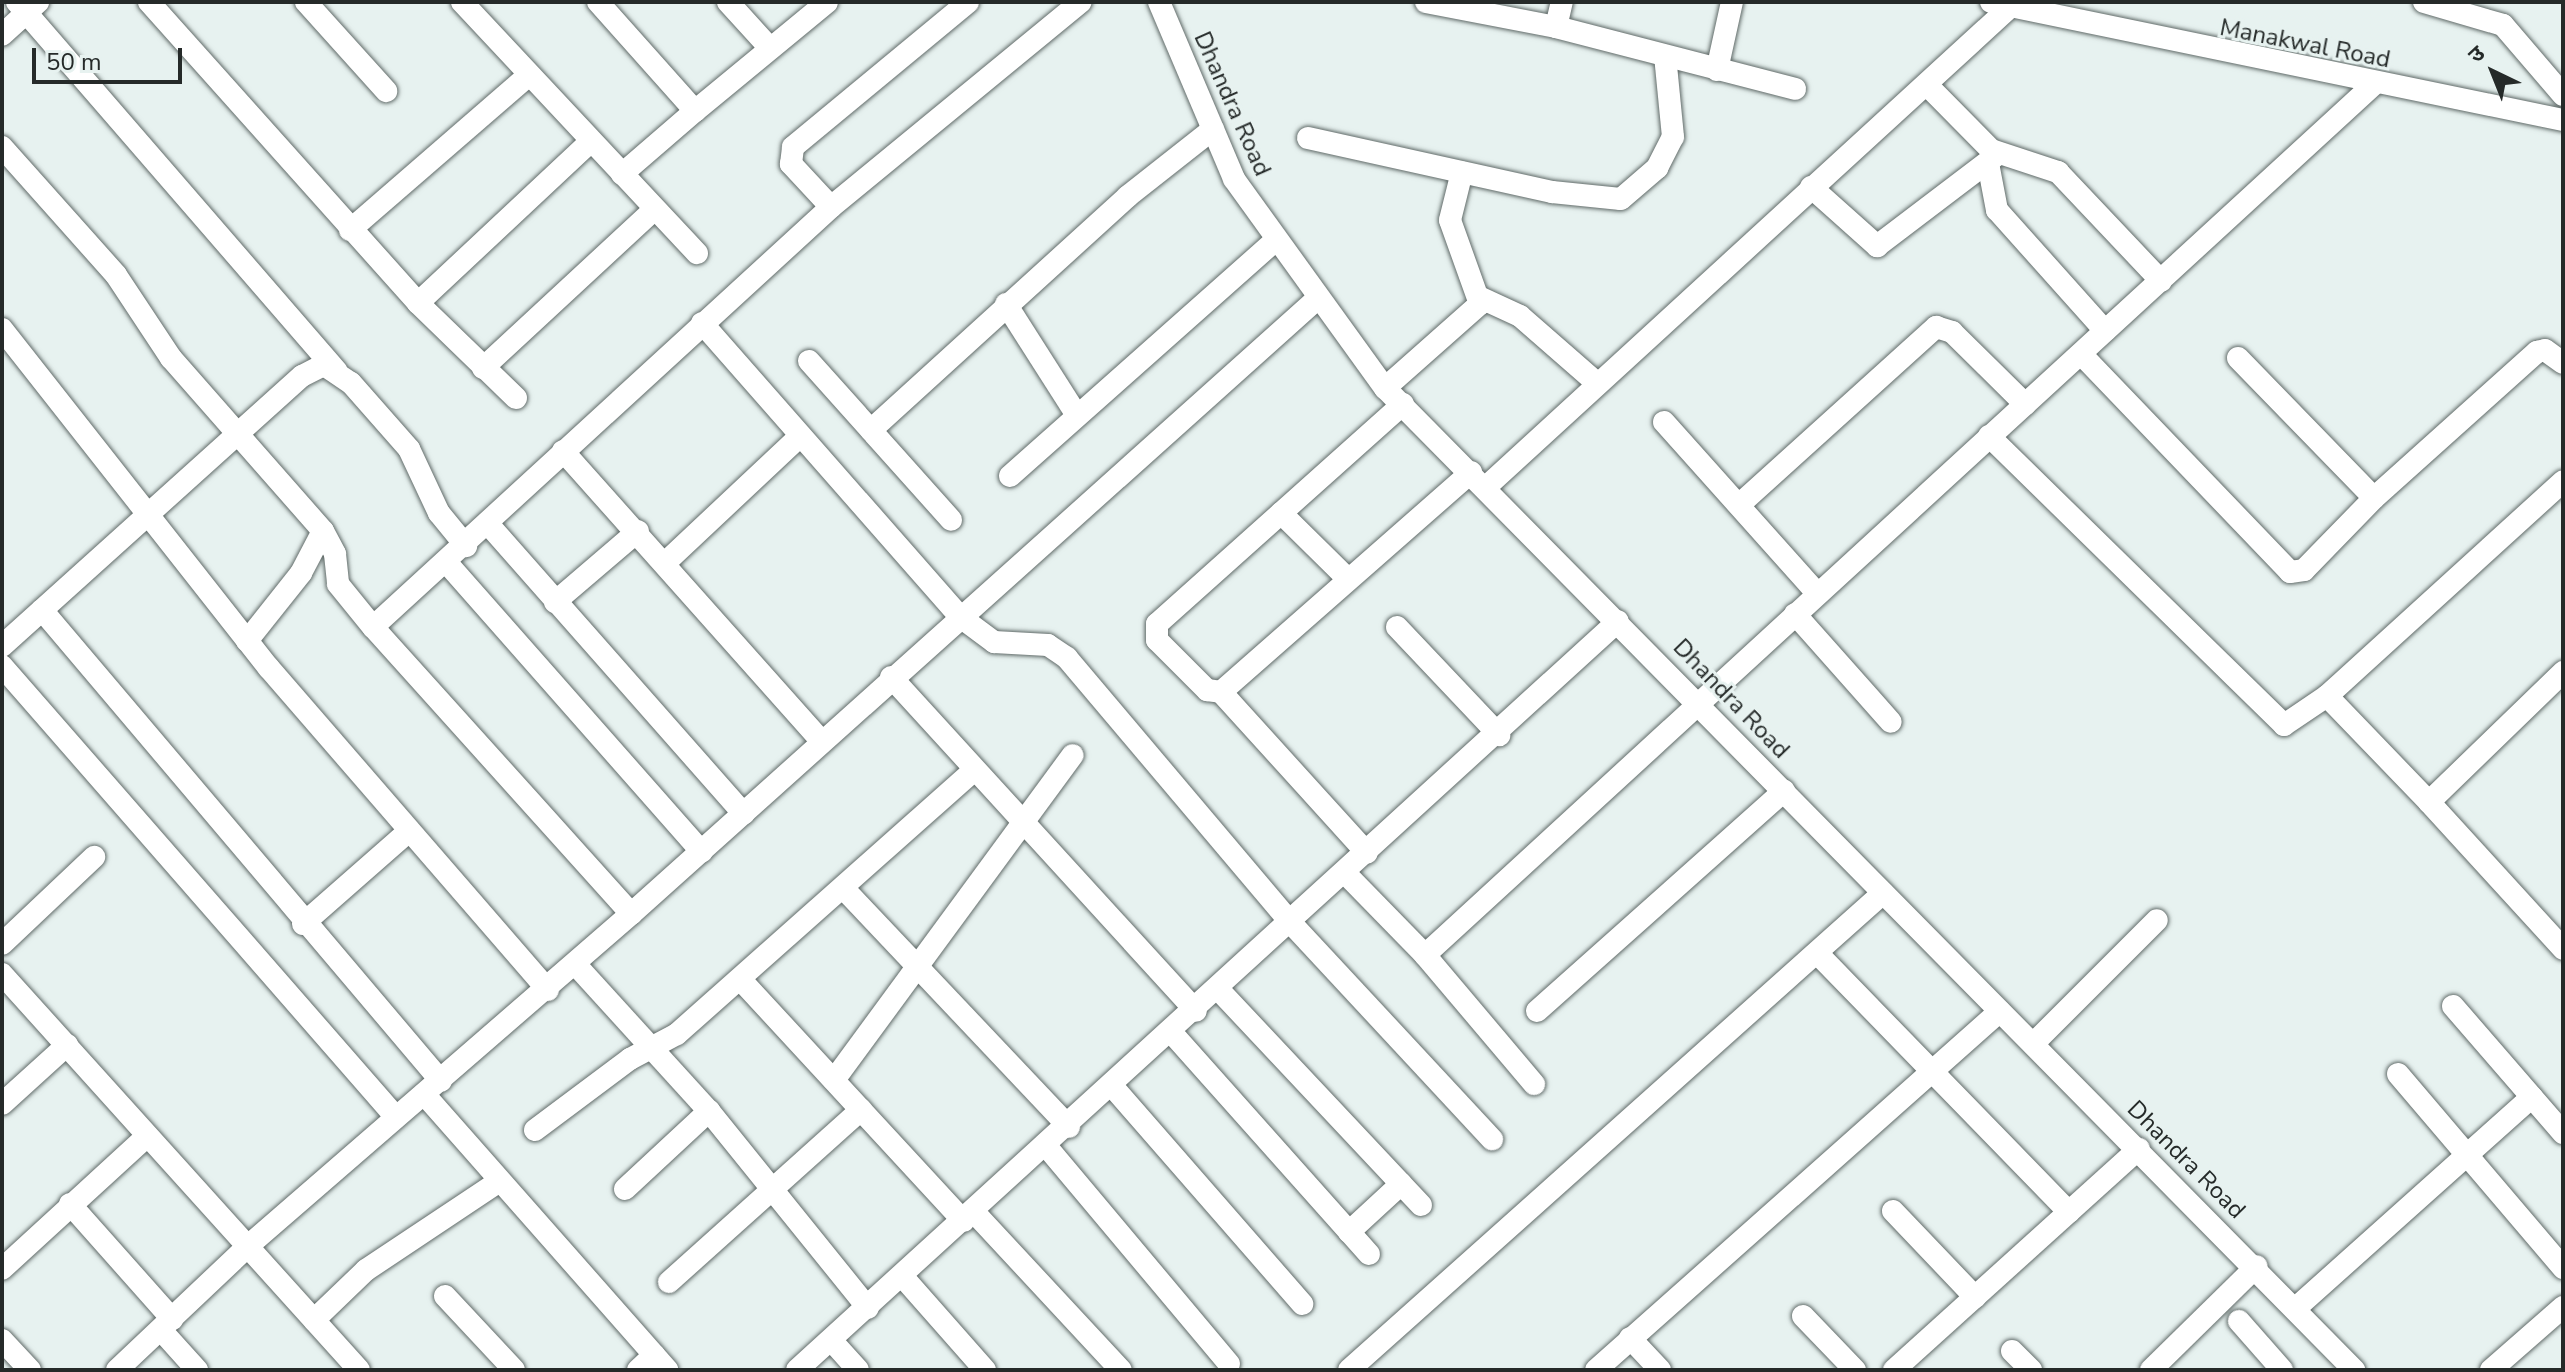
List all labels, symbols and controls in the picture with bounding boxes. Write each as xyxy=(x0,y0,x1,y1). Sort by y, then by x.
street label: Manakwal Road xyxy=(2217,13,2393,75)
street label: Dhandra Road xyxy=(1187,27,1277,181)
scale bar xyxy=(36,32,186,82)
north arrow xyxy=(2453,32,2533,112)
text: उ xyxy=(2462,39,2492,70)
text: 50 m xyxy=(46,46,102,78)
street label: Dhandra Road xyxy=(1667,633,1795,765)
street label: Dhandra Road xyxy=(2121,1095,2251,1225)

